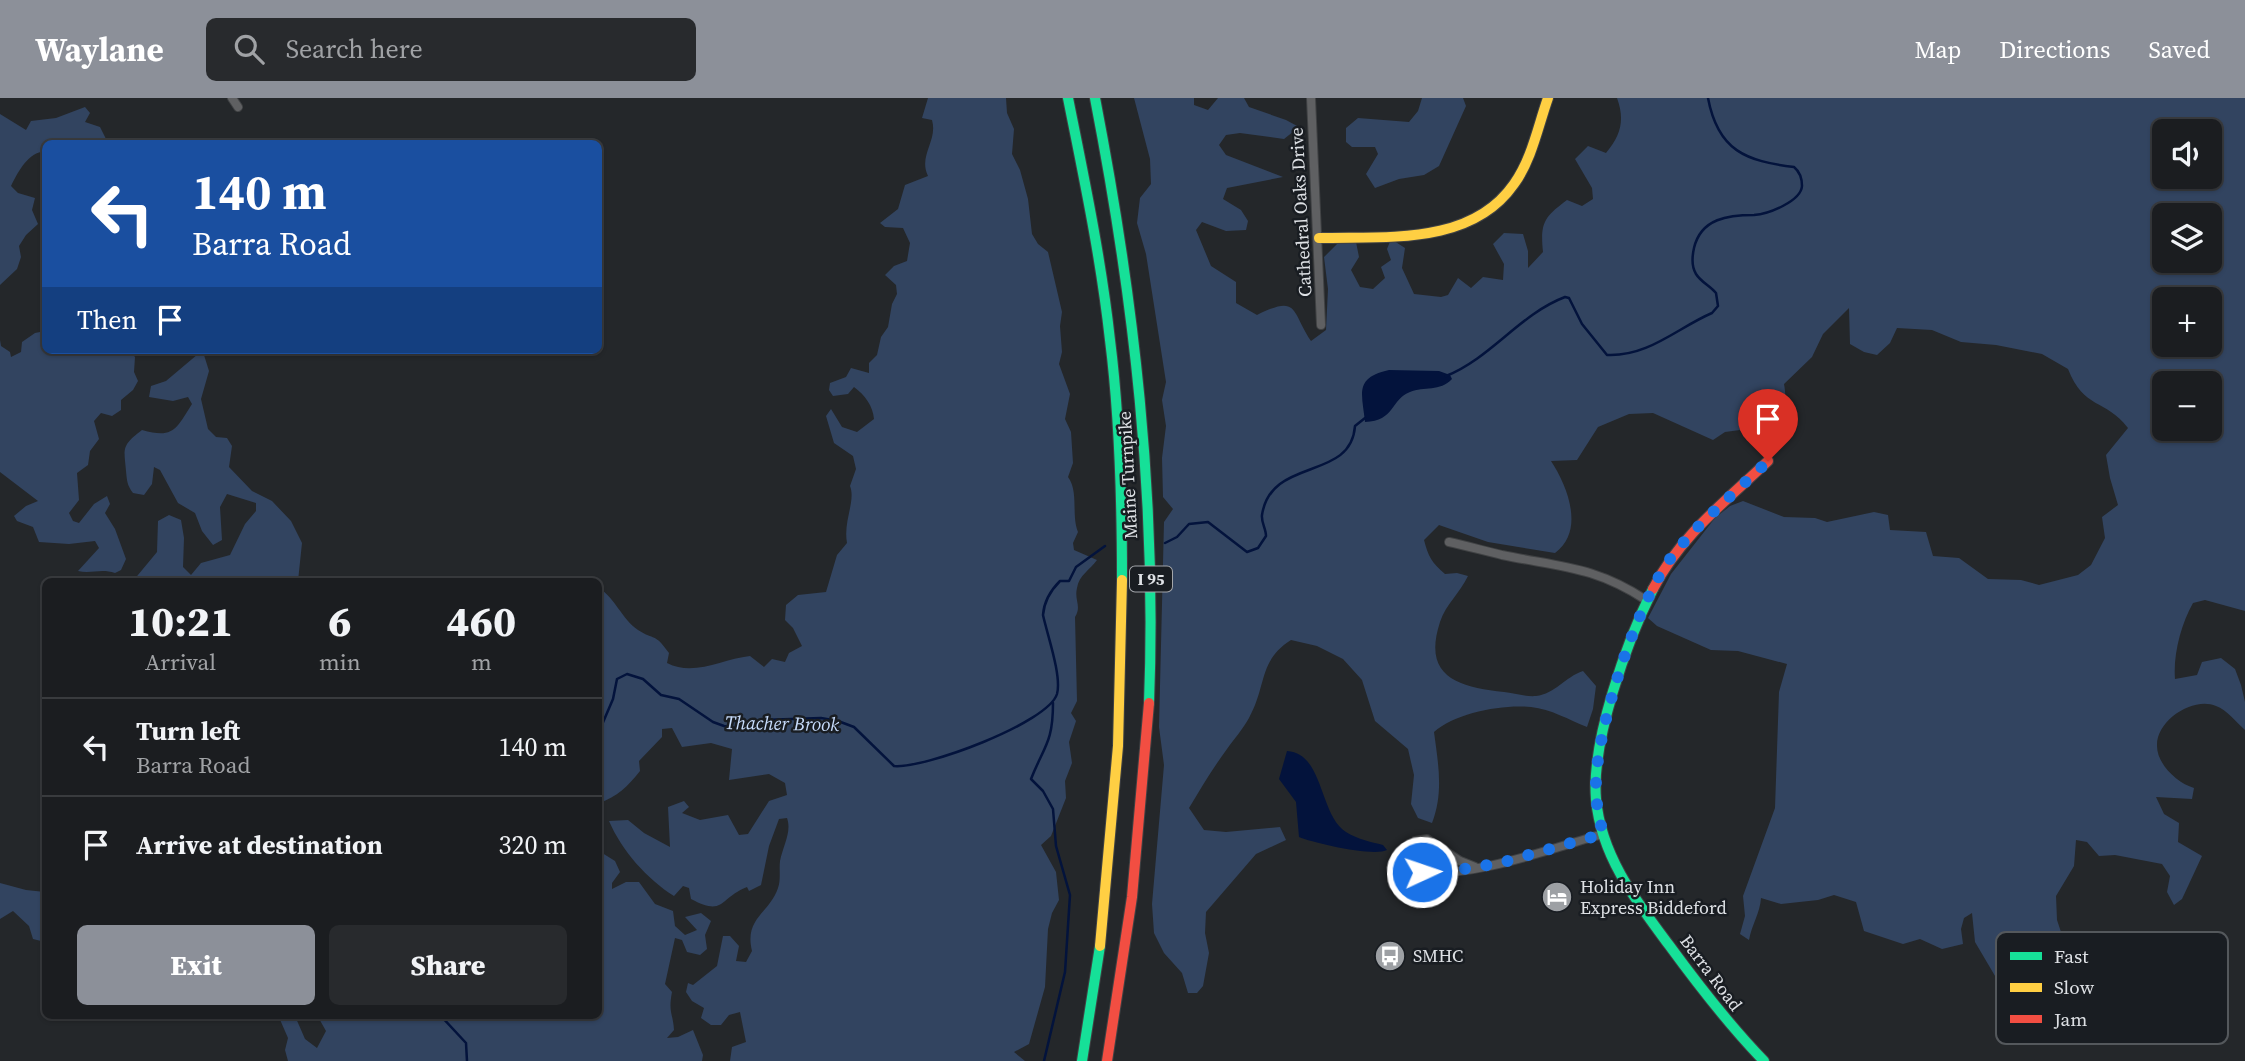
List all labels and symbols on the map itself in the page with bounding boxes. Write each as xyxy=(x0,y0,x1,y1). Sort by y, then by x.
street label: Cathedral Oaks Drive xyxy=(1284,127,1317,297)
pin xyxy=(1738,389,1798,461)
street label: Maine Turnpike xyxy=(1112,410,1143,540)
road number: I 95 xyxy=(1130,566,1172,592)
water label: Thacher Brook xyxy=(725,709,839,737)
position arrow xyxy=(1385,835,1459,909)
place label: Holiday Inn Express Biddeford xyxy=(1580,874,1727,920)
hotel icon: Holiday Inn Express Biddeford xyxy=(1540,880,1574,914)
street label: Barra Road xyxy=(1674,929,1748,1016)
legend xyxy=(1996,932,2228,1044)
bus stop icon: SMHC xyxy=(1373,939,1407,973)
place label: SMHC xyxy=(1413,943,1463,968)
text: Fast xyxy=(2054,943,2089,969)
text: Slow xyxy=(2054,974,2095,1000)
text: Jam xyxy=(2053,1006,2087,1032)

